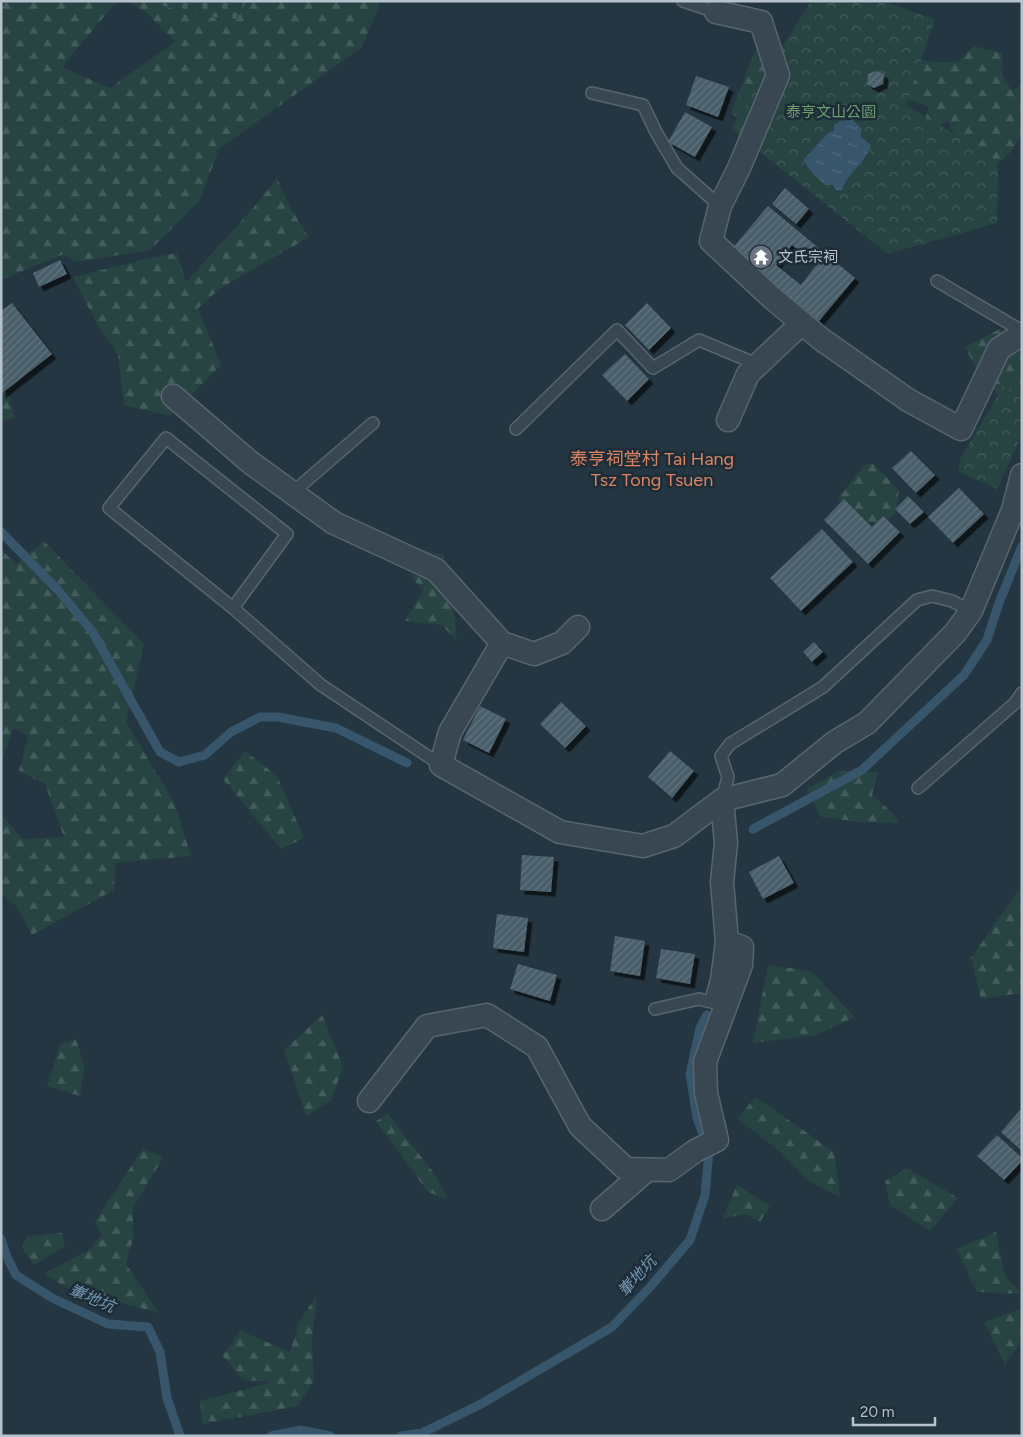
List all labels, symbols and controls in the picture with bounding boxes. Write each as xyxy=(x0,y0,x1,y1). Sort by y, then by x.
park label: 泰亨文山公園 xyxy=(786,103,876,121)
temple icon: 文氏宗祠 xyxy=(748,244,774,270)
place label: 文氏宗祠 xyxy=(778,248,838,266)
district label: 泰亨祠堂村 Tai Hang Tsz Tong Tsuen xyxy=(570,448,734,491)
water label: 輋地坑 xyxy=(614,1250,661,1300)
water label: 輋地坑 xyxy=(66,1280,120,1317)
scale bar xyxy=(853,1394,936,1426)
text: 20 m xyxy=(860,1403,894,1421)

